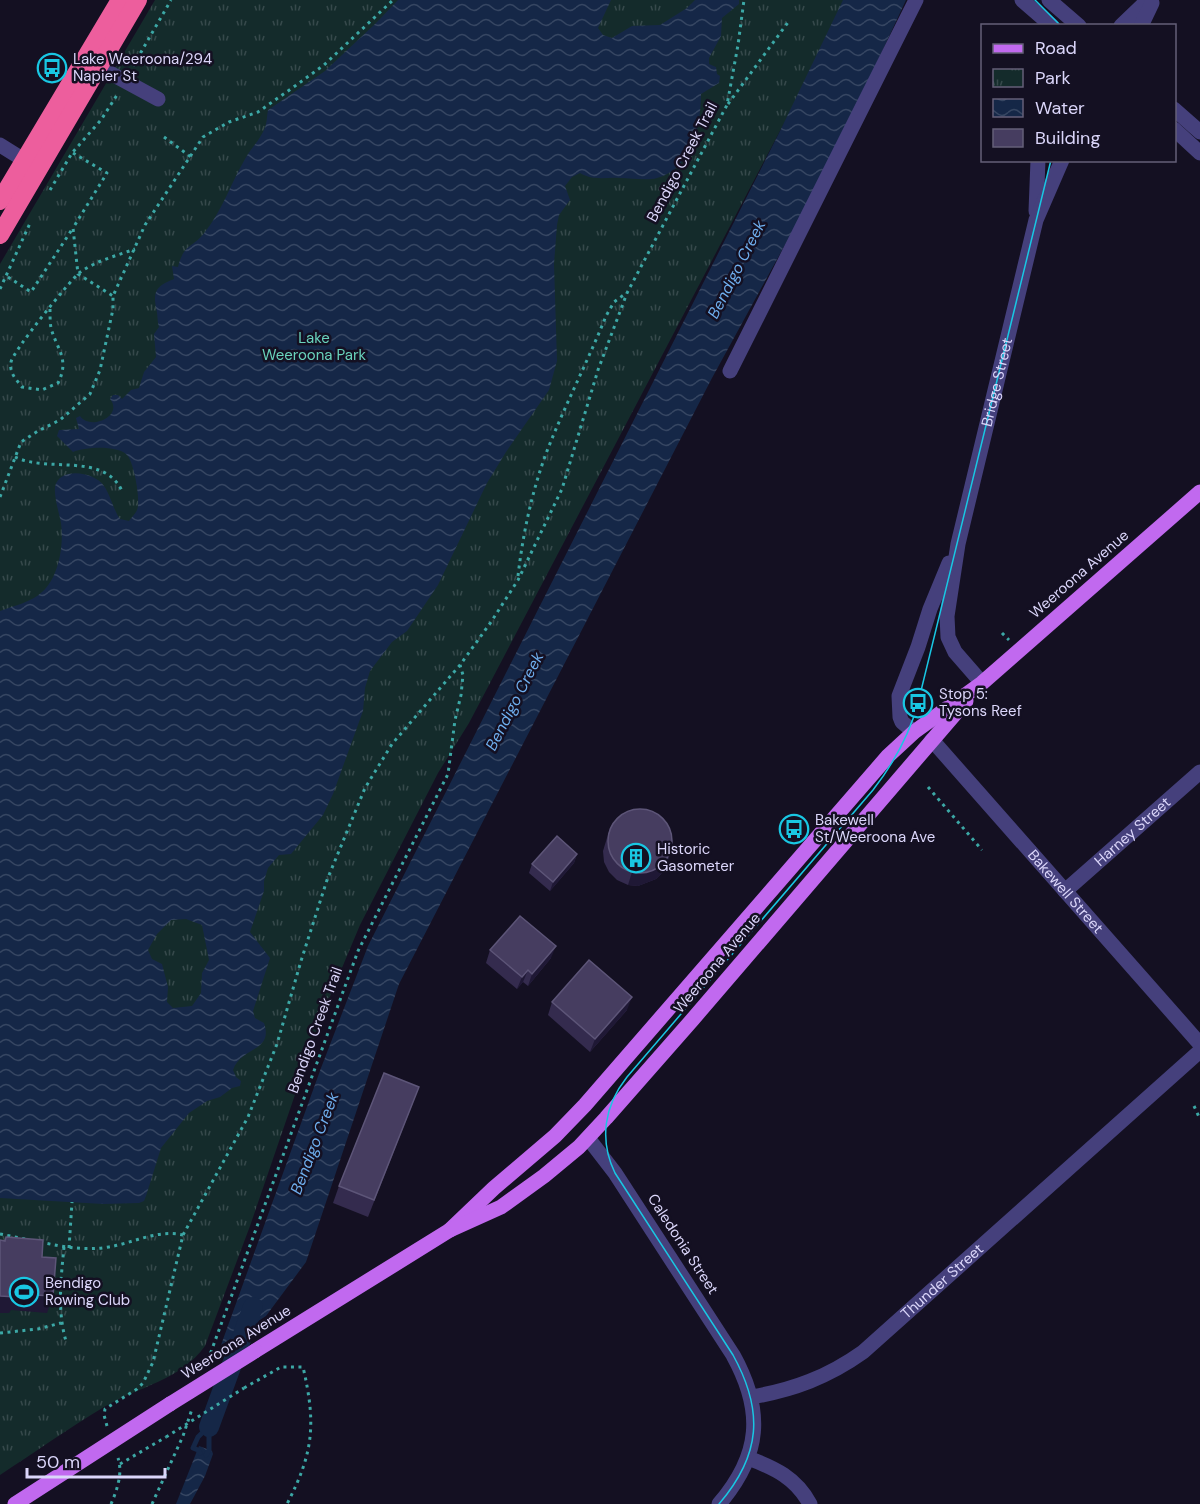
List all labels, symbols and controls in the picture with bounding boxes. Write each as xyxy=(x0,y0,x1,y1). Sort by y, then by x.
legend xyxy=(981,24,1176,162)
text: Road xyxy=(1035,36,1077,60)
place label: Lake Weeroona/294 Napier St xyxy=(73,49,212,86)
bus stop icon: Lake Weeroona/294 Napier St xyxy=(36,52,68,84)
text: Park xyxy=(1035,66,1071,90)
text: Water xyxy=(1035,96,1085,120)
street label: Bendigo Creek Trail xyxy=(642,99,722,225)
text: Building xyxy=(1035,126,1100,150)
water label: Bendigo Creek xyxy=(703,216,771,322)
park label: Lake Weeroona Park xyxy=(262,328,367,365)
street label: Bridge Street xyxy=(977,336,1017,429)
street label: Weeroona Avenue xyxy=(1025,525,1133,623)
water label: Bendigo Creek xyxy=(481,648,549,754)
place label: Stop 5: Tysons Reef xyxy=(939,684,1022,721)
bus stop icon: Stop 5: Tysons Reef xyxy=(902,687,934,719)
street label: Harney Street xyxy=(1090,792,1175,871)
place label: Bakewell St/Weeroona Ave xyxy=(815,810,935,847)
bus stop icon: Bakewell St/Weeroona Ave xyxy=(778,813,810,845)
place label: Historic Gasometer xyxy=(657,839,735,876)
building icon: Historic Gasometer xyxy=(620,842,652,874)
street label: Bakewell Street xyxy=(1023,845,1108,938)
street label: Weeroona Avenue xyxy=(669,908,765,1018)
street label: Bendigo Creek Trail xyxy=(283,964,347,1096)
water label: Bendigo Creek xyxy=(285,1088,344,1197)
street label: Caledonia Street xyxy=(643,1190,723,1298)
street label: Thunder Street xyxy=(897,1239,988,1323)
place label: Bendigo Rowing Club xyxy=(45,1273,130,1310)
sports icon: Bendigo Rowing Club xyxy=(8,1276,40,1308)
street label: Weeroona Avenue xyxy=(177,1300,295,1384)
scale bar xyxy=(27,1441,165,1479)
text: 50 m xyxy=(36,1450,80,1474)

